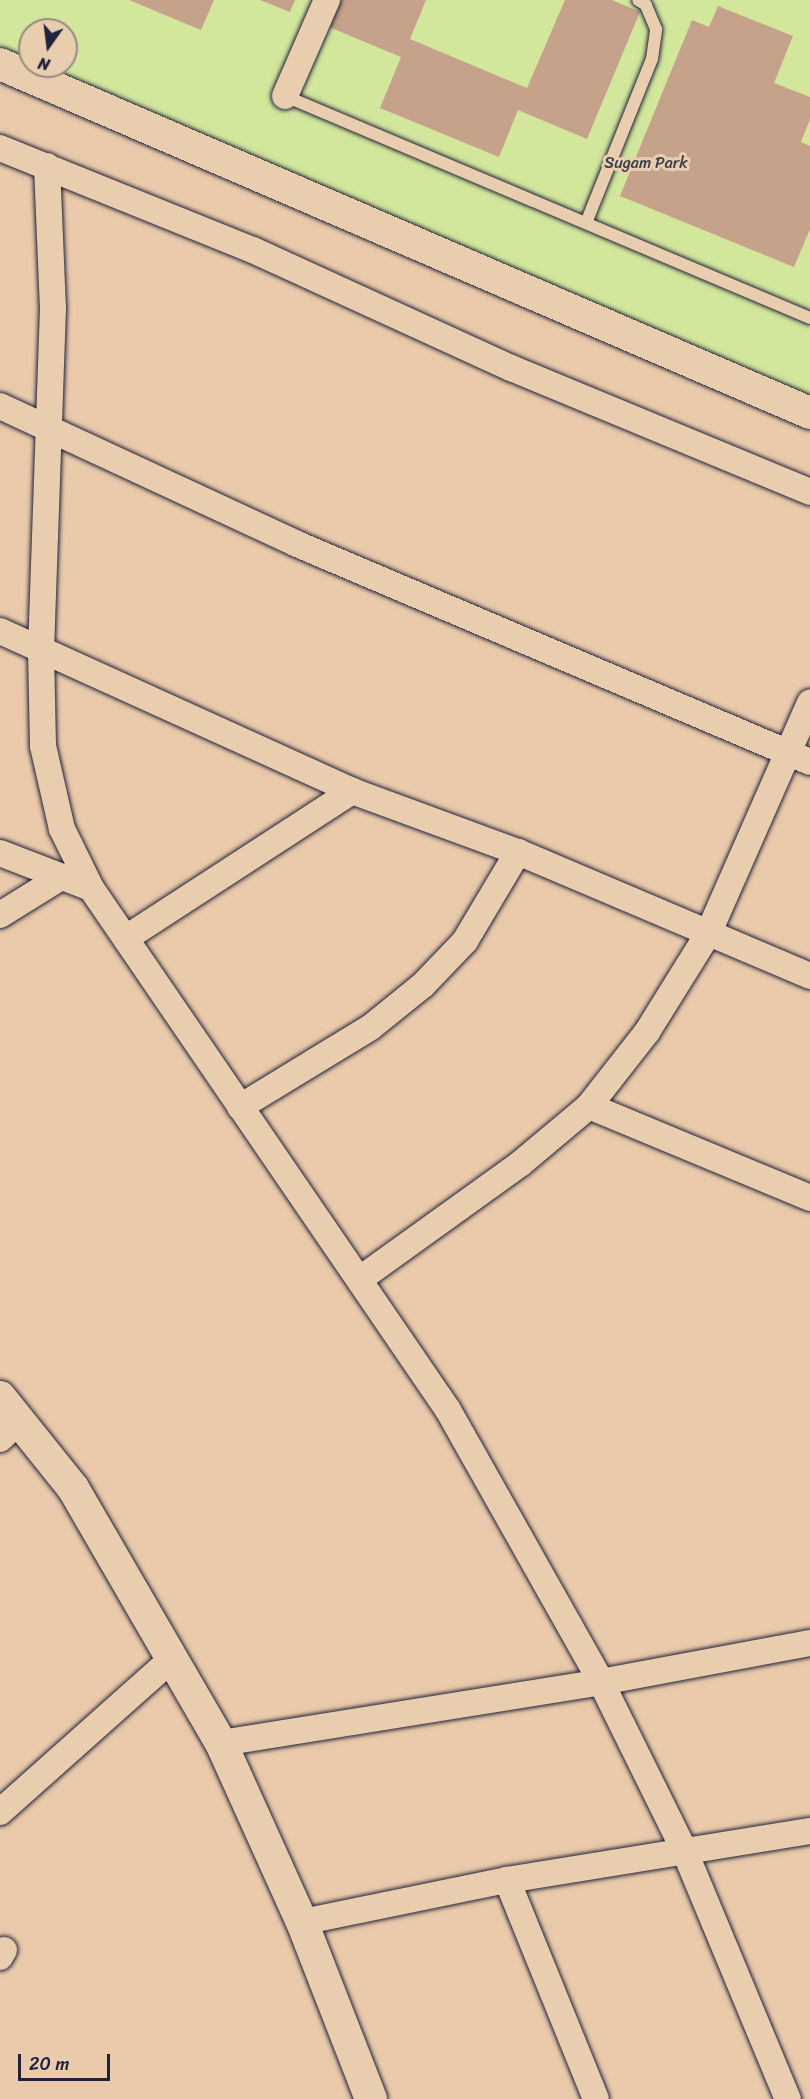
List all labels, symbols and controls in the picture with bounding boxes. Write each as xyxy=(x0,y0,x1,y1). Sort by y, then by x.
north arrow xyxy=(18,18,78,78)
text: N xyxy=(35,49,53,79)
park label: Sugam Park xyxy=(604,153,688,173)
scale bar xyxy=(21,2042,112,2080)
text: 20 m xyxy=(29,2048,69,2080)

